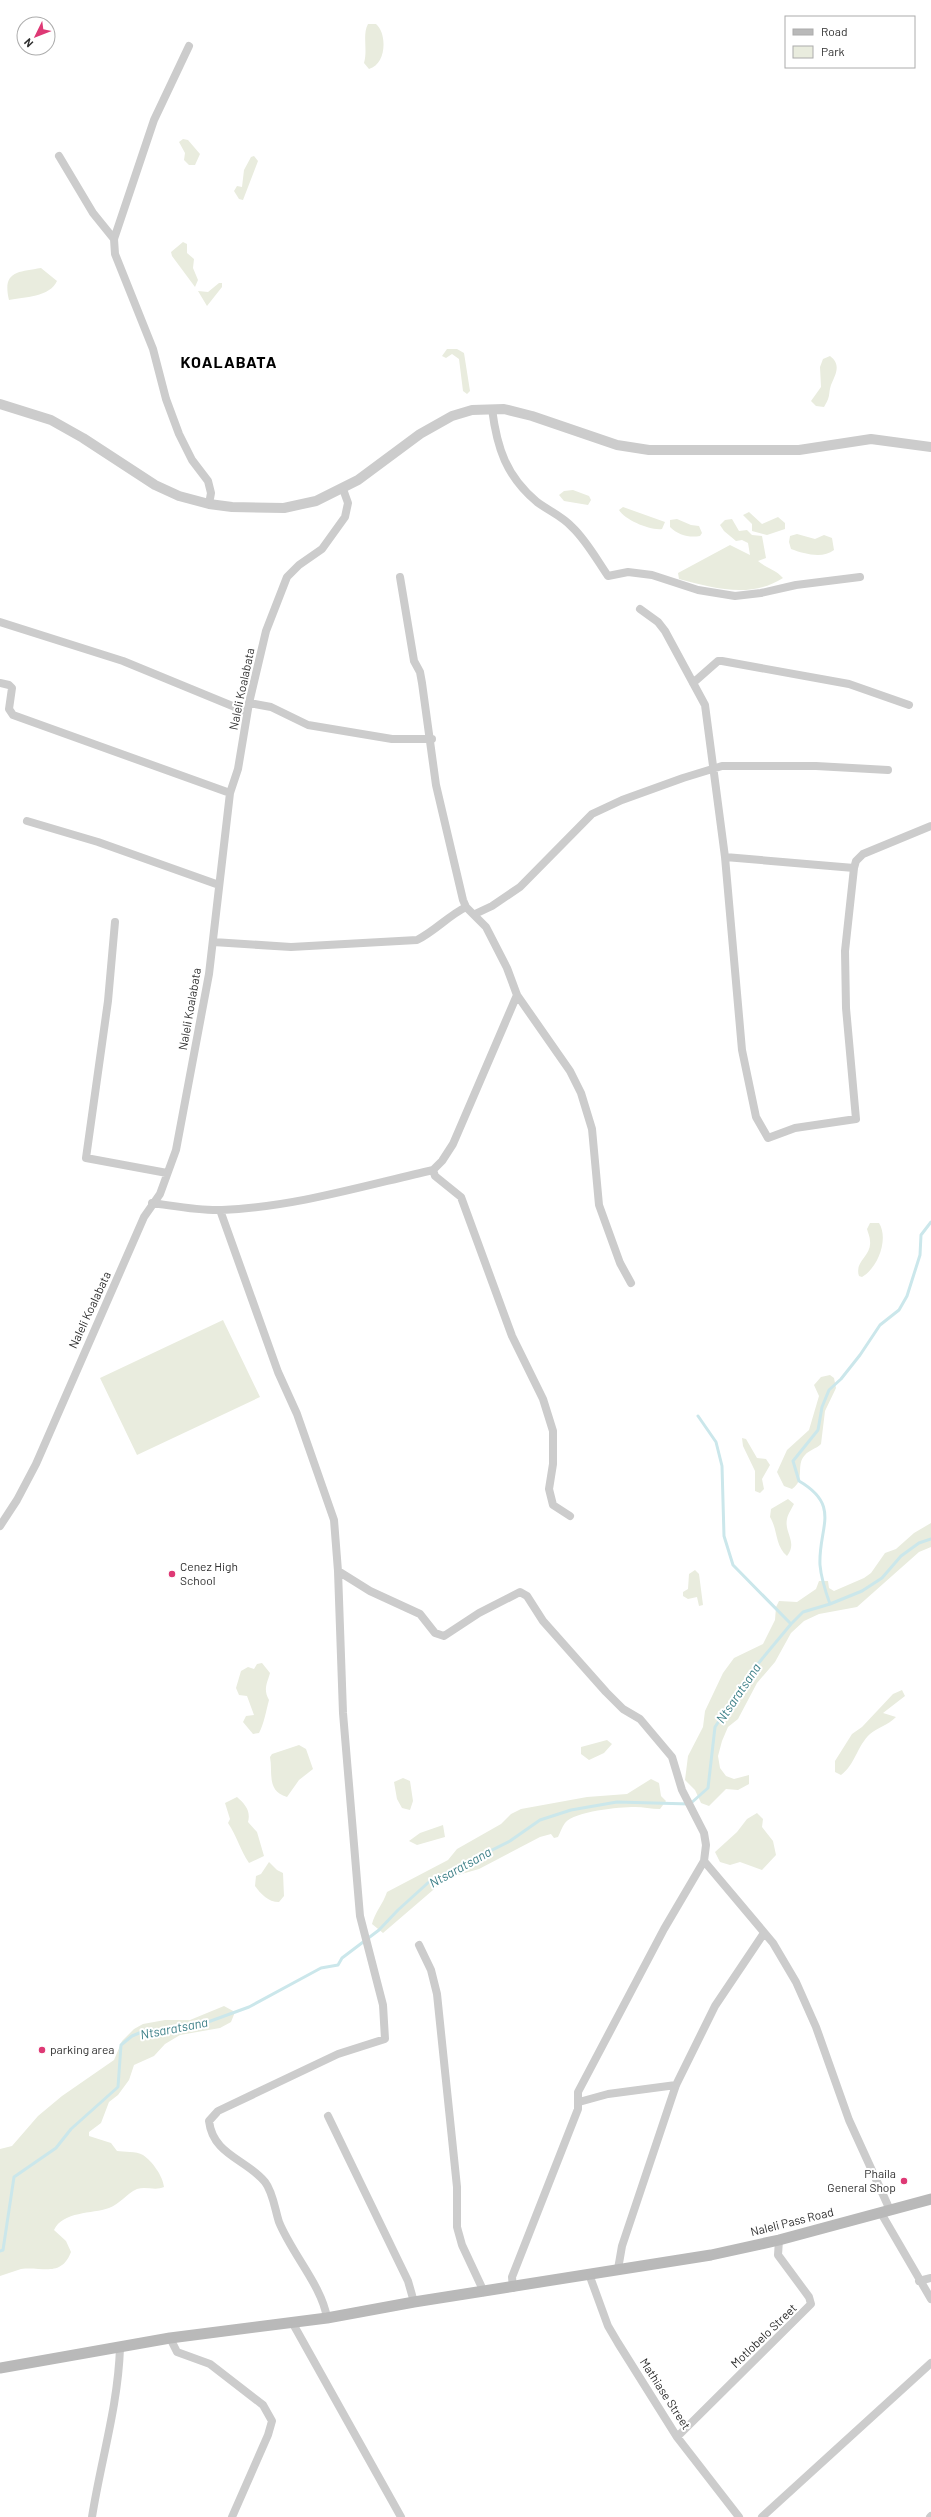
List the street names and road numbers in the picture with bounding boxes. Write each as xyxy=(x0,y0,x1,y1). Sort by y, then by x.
street label: Naleli Koalabata xyxy=(225,647,257,731)
street label: Naleli Koalabata xyxy=(175,967,203,1051)
street label: Naleli Koalabata xyxy=(65,1269,113,1350)
street label: Naleli Pass Road xyxy=(749,2204,835,2238)
street label: Motlobelo Street xyxy=(727,2300,799,2370)
street label: Mathiase Street xyxy=(638,2355,694,2432)

